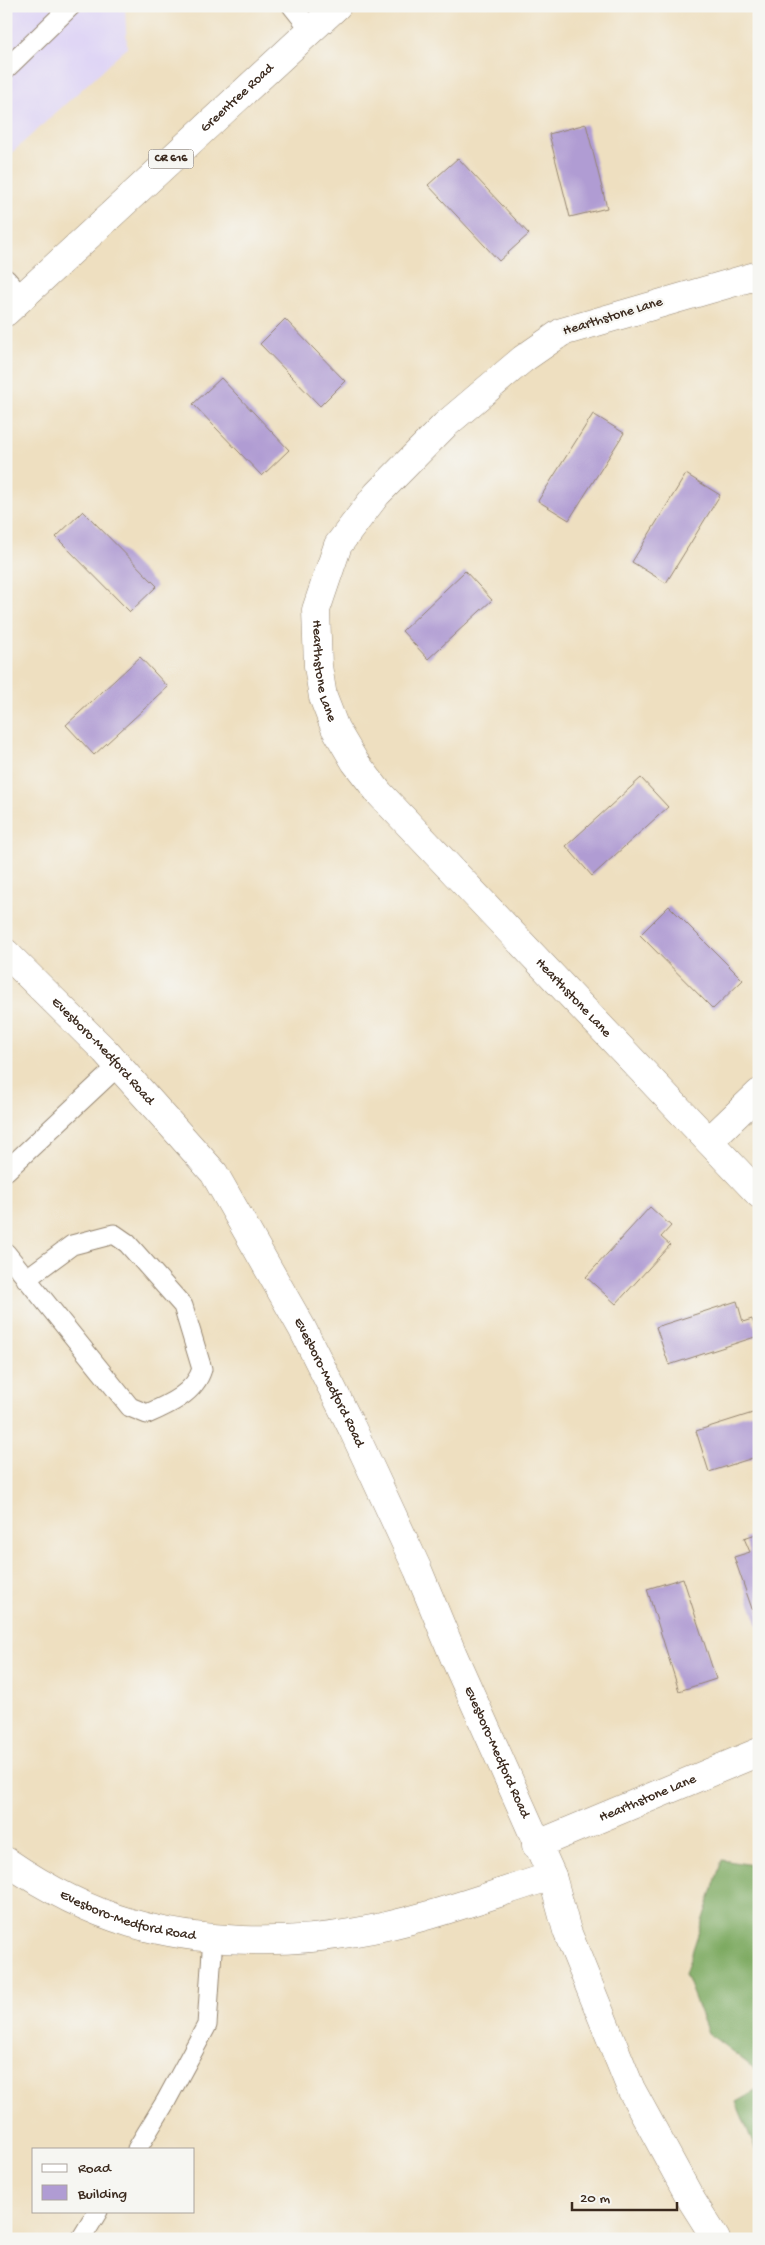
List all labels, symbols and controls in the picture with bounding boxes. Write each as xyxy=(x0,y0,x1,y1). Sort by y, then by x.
street label: Greentree Road xyxy=(197,59,279,136)
road number: CR 616 xyxy=(148,150,194,168)
street label: Hearthstone Lane xyxy=(561,294,666,340)
street label: Hearthstone Lane xyxy=(308,620,341,725)
street label: Hearthstone Lane xyxy=(531,955,615,1042)
street label: Evesboro-Medford Road xyxy=(47,994,159,1110)
street label: Evesboro-Medford Road xyxy=(289,1315,369,1452)
street label: Evesboro-Medford Road xyxy=(460,1684,534,1822)
street label: Hearthstone Lane xyxy=(597,1770,699,1826)
street label: Evesboro-Medford Road xyxy=(57,1886,199,1945)
legend xyxy=(32,2148,195,2212)
text: Road xyxy=(78,2160,112,2178)
scale bar xyxy=(572,2180,678,2212)
text: Building xyxy=(77,2186,127,2204)
text: 20 m xyxy=(580,2190,610,2208)

